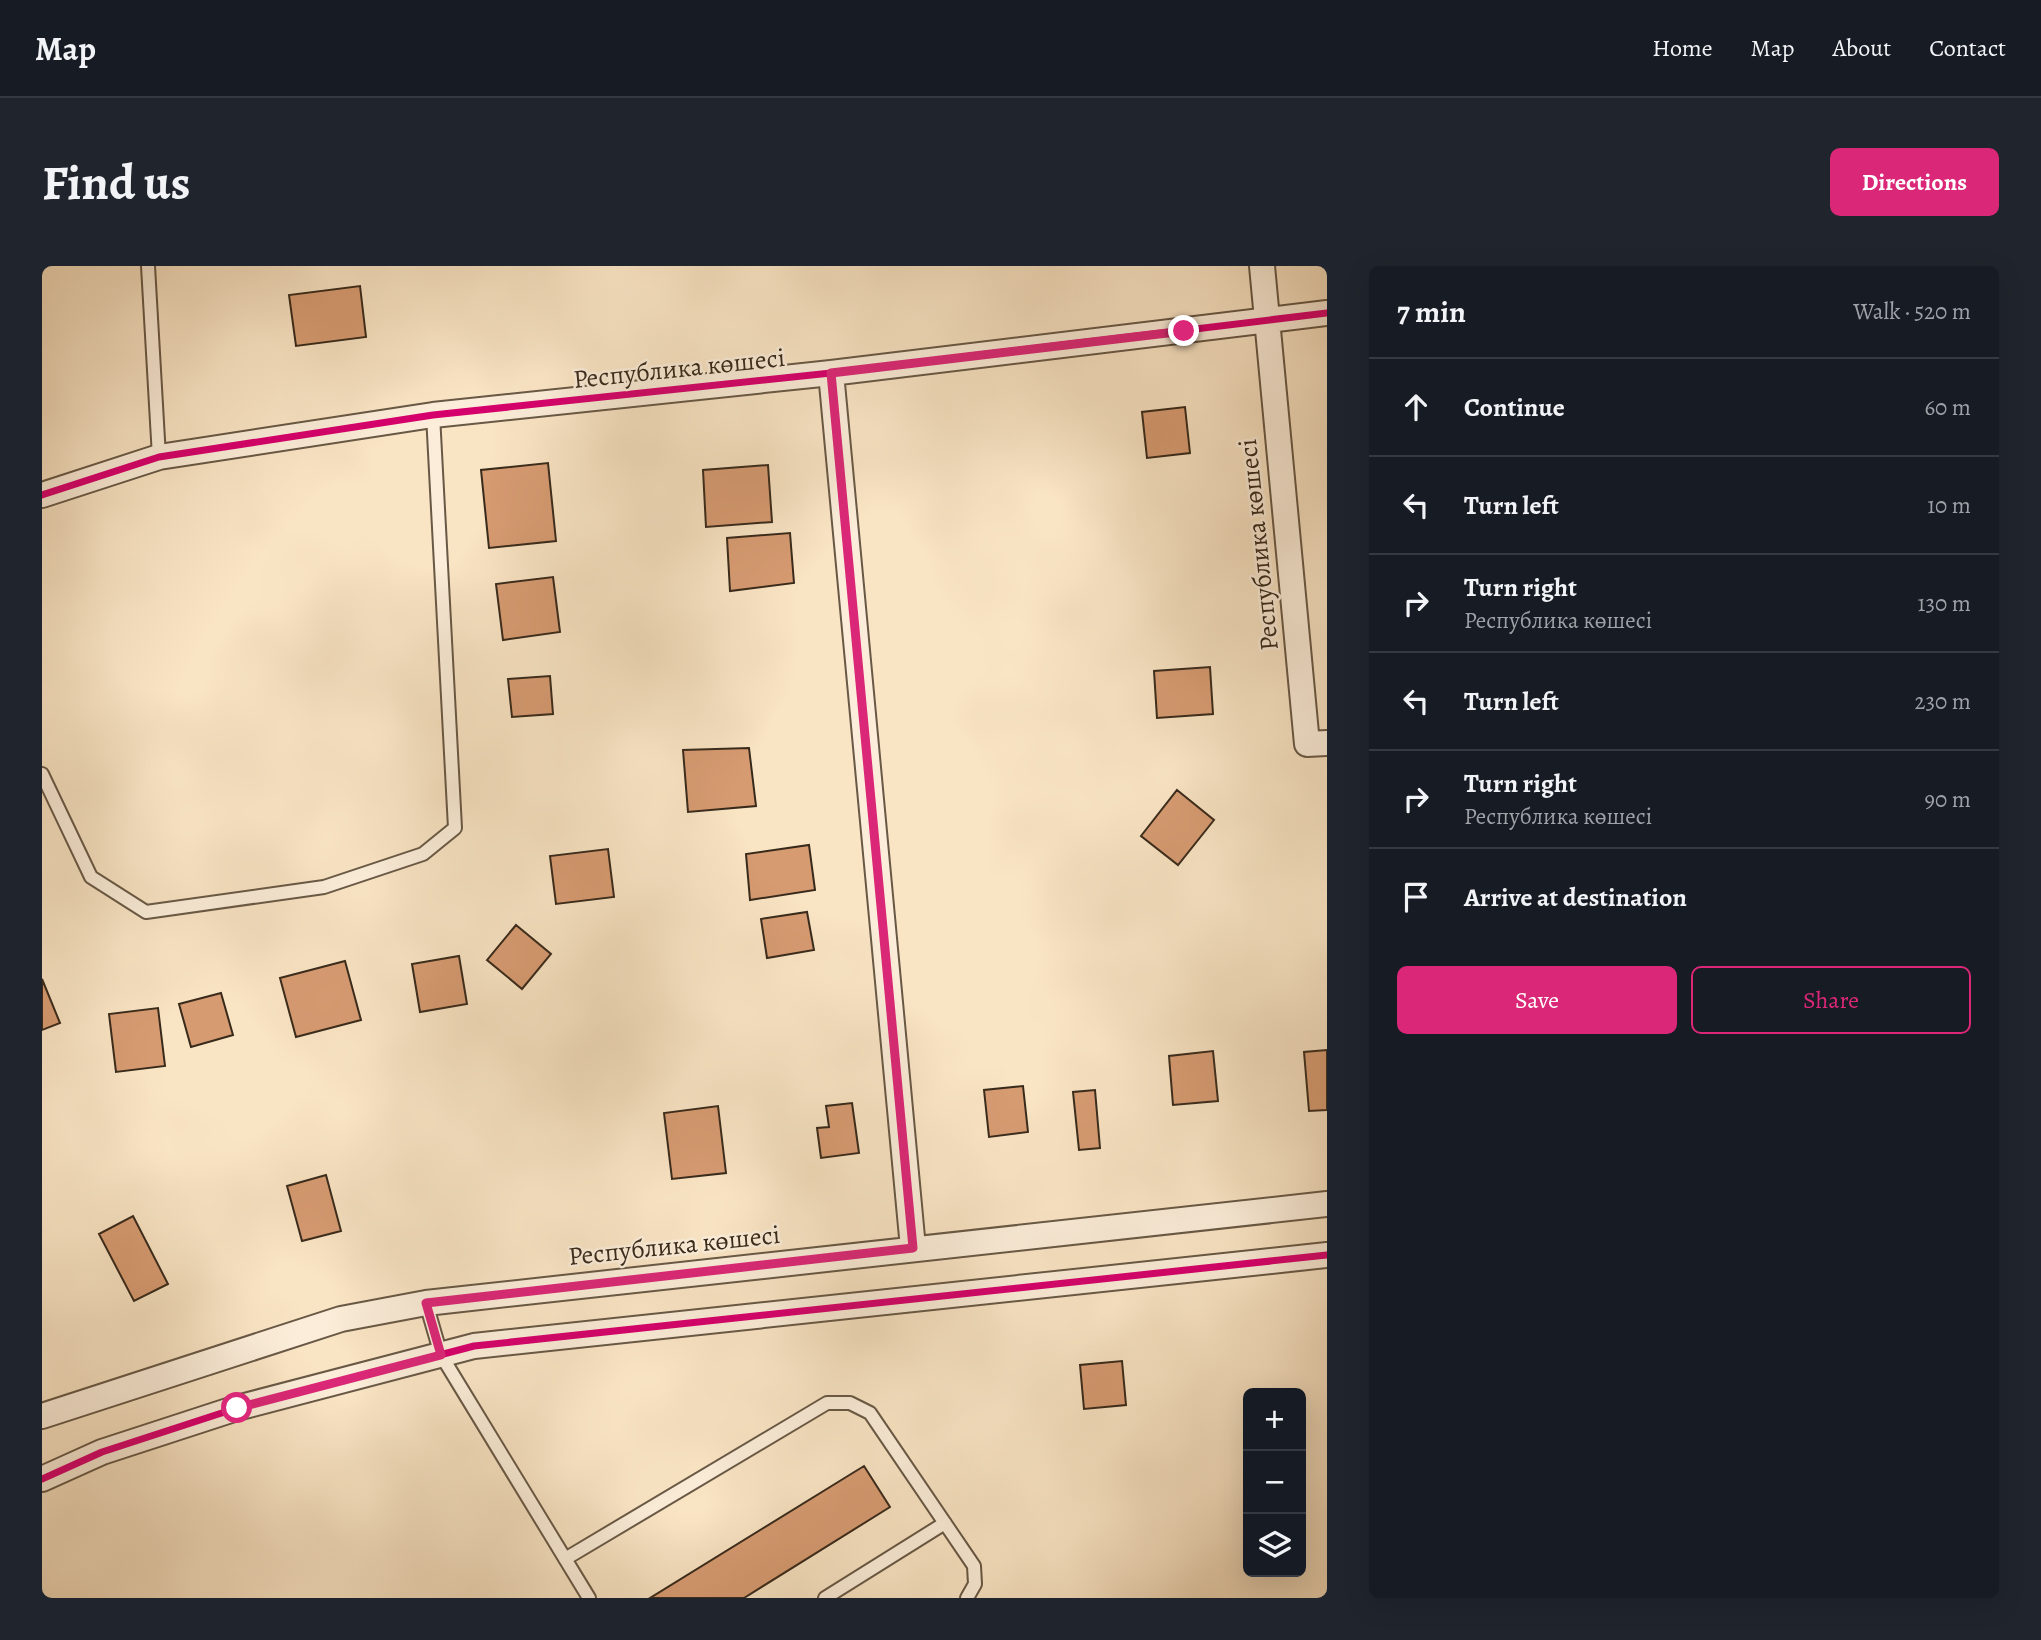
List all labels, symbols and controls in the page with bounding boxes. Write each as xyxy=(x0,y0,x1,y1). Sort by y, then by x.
text: Map xyxy=(35,26,96,71)
text: Home xyxy=(1652,32,1713,64)
text: Map xyxy=(1751,32,1795,64)
text: About xyxy=(1833,32,1891,64)
text: Contact xyxy=(1929,32,2006,64)
button: Directions xyxy=(1830,148,1999,216)
text: Find us xyxy=(42,149,190,216)
text: 7 min xyxy=(1397,292,1466,332)
text: Walk · 520 m xyxy=(1853,296,1971,327)
route end xyxy=(1168,315,1199,346)
street label: Республика көшесі xyxy=(571,340,787,397)
icon: ahead xyxy=(1397,388,1435,426)
text: Continue xyxy=(1464,390,1565,425)
text: 60 m xyxy=(1924,392,1971,423)
street label: Республика көшесі xyxy=(1230,437,1287,653)
icon: left xyxy=(1397,486,1435,524)
text: Turn left xyxy=(1464,488,1559,523)
text: 10 m xyxy=(1927,490,1971,521)
text: Turn right xyxy=(1464,570,1577,605)
icon: right xyxy=(1397,584,1435,622)
text: 130 m xyxy=(1918,588,1971,619)
text: Республика көшесі xyxy=(1464,605,1652,636)
icon: left xyxy=(1397,682,1435,720)
text: Turn left xyxy=(1464,684,1559,719)
text: 230 m xyxy=(1915,686,1971,717)
text: Turn right xyxy=(1464,766,1577,801)
icon: right xyxy=(1397,780,1435,818)
text: 90 m xyxy=(1925,784,1971,815)
text: Республика көшесі xyxy=(1464,801,1652,832)
icon: arrive xyxy=(1397,878,1435,916)
text: Arrive at destination xyxy=(1464,880,1687,915)
button: Save xyxy=(1397,966,1677,1034)
button: Share xyxy=(1691,966,1971,1034)
street label: Республика көшесі xyxy=(566,1217,782,1274)
map controls xyxy=(1243,1388,1306,1577)
button: + xyxy=(1243,1388,1306,1451)
route start xyxy=(221,1392,252,1423)
button: − xyxy=(1243,1451,1306,1514)
button: layers xyxy=(1243,1514,1306,1577)

